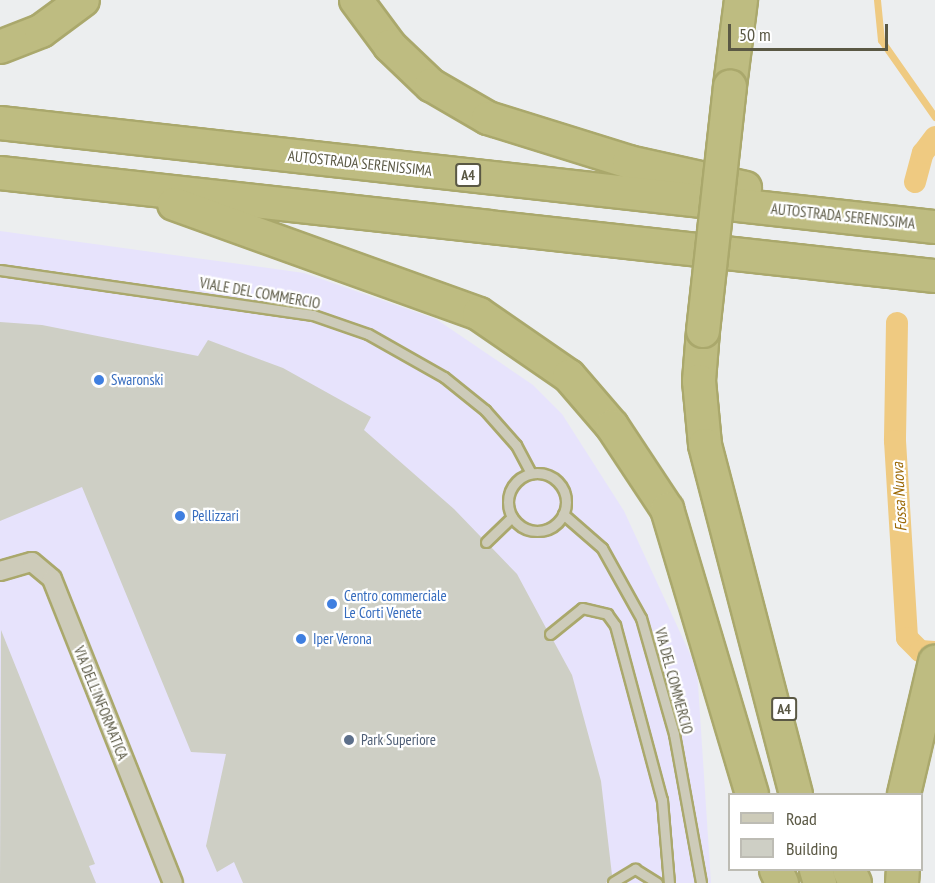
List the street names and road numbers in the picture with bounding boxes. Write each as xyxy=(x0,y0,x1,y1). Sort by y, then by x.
street label: AUTOSTRADA SERENISSIMA xyxy=(287,146,433,180)
road number: A4 xyxy=(454,164,482,186)
street label: AUTOSTRADA SERENISSIMA xyxy=(770,199,916,233)
street label: VIALE DEL COMMERCIO xyxy=(198,273,322,313)
street label: VIA DEL COMMERCIO xyxy=(651,625,697,737)
street label: VIA DELL'INFORMATICA xyxy=(70,643,132,763)
road number: A4 xyxy=(770,698,798,720)

